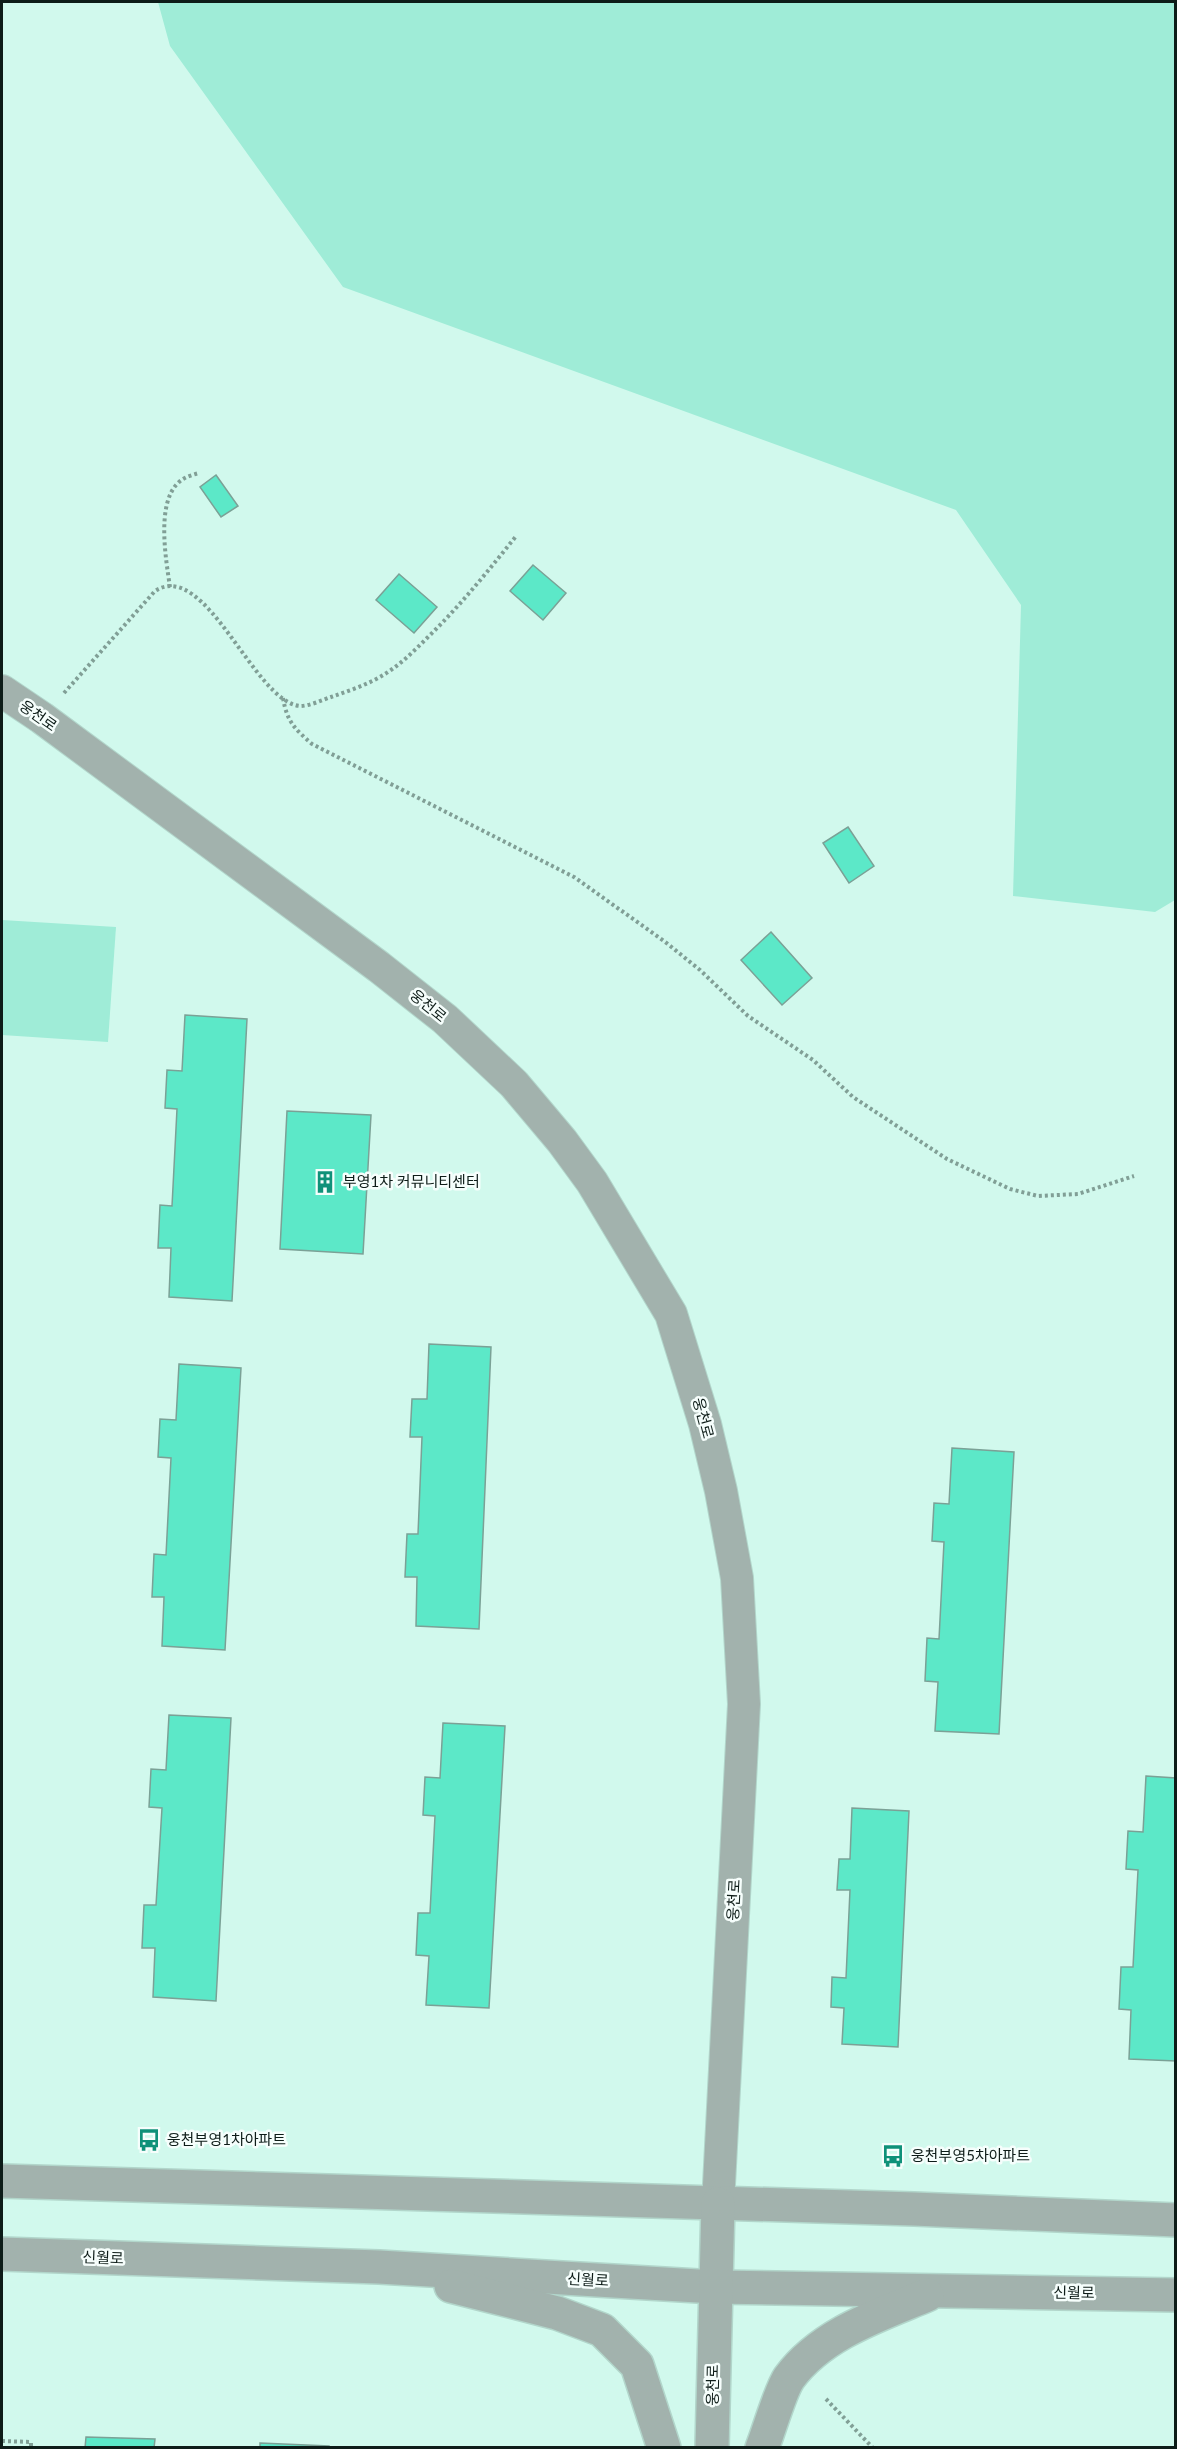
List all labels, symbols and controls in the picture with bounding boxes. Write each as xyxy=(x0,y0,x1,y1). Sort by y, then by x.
street label: 웅천로 xyxy=(16,696,61,734)
street label: 웅천로 xyxy=(407,985,450,1025)
building icon: 부영1차 커뮤니티센터 xyxy=(312,1169,338,1195)
place label: 부영1차 커뮤니티센터 xyxy=(343,1172,480,1190)
street label: 웅천로 xyxy=(690,1395,718,1440)
street label: 웅천로 xyxy=(723,1879,743,1921)
bus stop icon: 웅천부영1차아파트 xyxy=(136,2127,162,2153)
place label: 웅천부영1차아파트 xyxy=(167,2130,286,2148)
bus stop icon: 웅천부영5차아파트 xyxy=(880,2143,906,2169)
place label: 웅천부영5차아파트 xyxy=(911,2146,1030,2164)
street label: 신월로 xyxy=(82,2247,124,2267)
street label: 신월로 xyxy=(567,2269,609,2289)
street label: 신월로 xyxy=(1053,2283,1095,2301)
street label: 웅천로 xyxy=(703,2364,721,2406)

